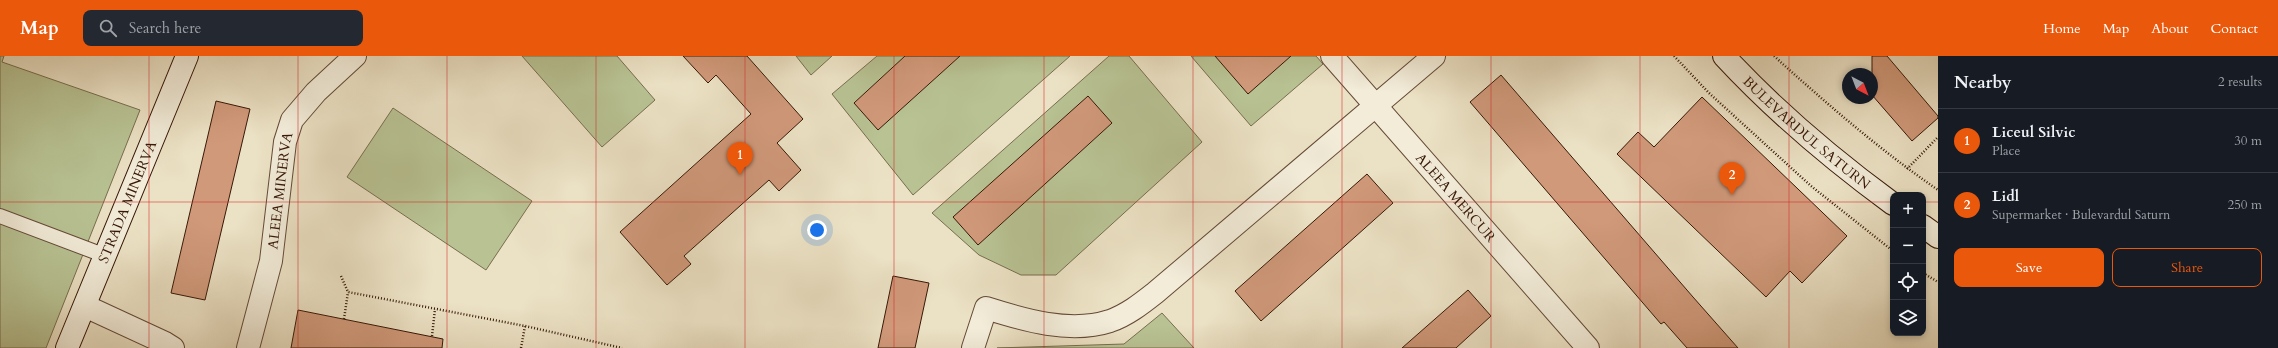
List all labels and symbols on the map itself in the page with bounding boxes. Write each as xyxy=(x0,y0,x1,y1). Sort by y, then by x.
north arrow xyxy=(1842,68,1878,104)
street label: BULEVARDUL SATURN xyxy=(1739,72,1875,193)
street label: ALEEA MINERVA xyxy=(263,129,297,250)
street label: STRADA MINERVA xyxy=(93,138,161,266)
pin: 1 xyxy=(727,142,753,175)
street label: ALEEA MERCUR xyxy=(1412,149,1500,246)
pin: 2 xyxy=(1719,162,1745,195)
your location xyxy=(807,220,827,240)

